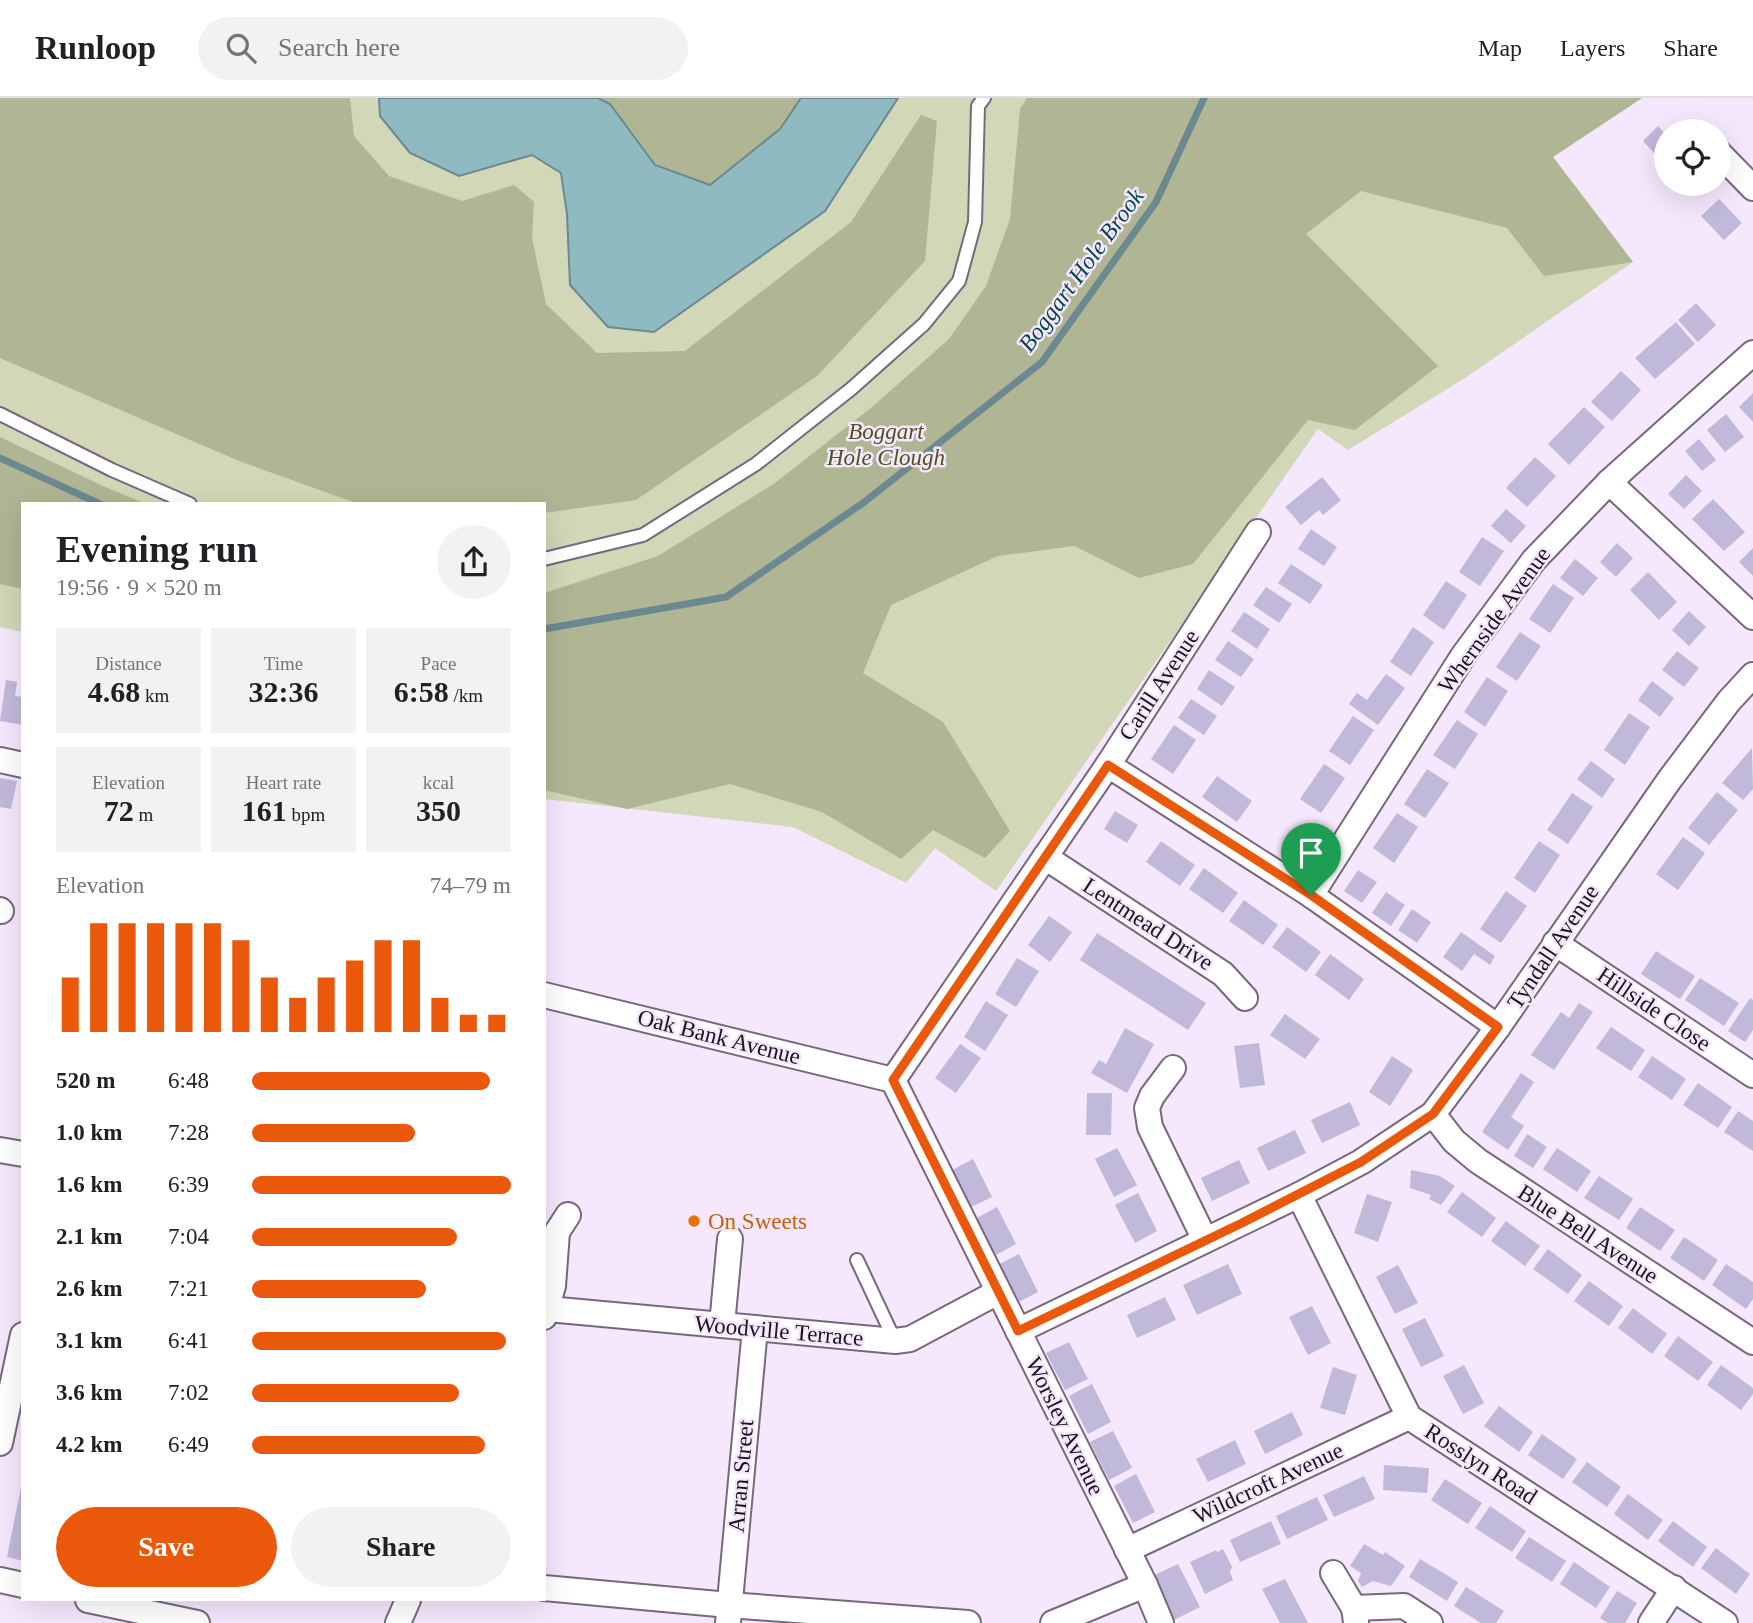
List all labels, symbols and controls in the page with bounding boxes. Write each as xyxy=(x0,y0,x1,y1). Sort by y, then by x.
search box xyxy=(198,17,688,80)
icon: search xyxy=(222,29,260,67)
text: Runloop xyxy=(35,30,156,66)
text: Search here xyxy=(278,33,400,62)
text: Map xyxy=(1478,35,1522,61)
text: Layers xyxy=(1560,35,1625,61)
text: Share xyxy=(1663,35,1718,61)
map controls xyxy=(1654,119,1731,196)
button: locate xyxy=(1654,119,1731,196)
water label: Boggart Hole Brook xyxy=(1013,183,1149,357)
park label: Boggart Hole Clough xyxy=(826,419,945,470)
button: share xyxy=(437,525,511,599)
text: Evening run xyxy=(56,528,258,570)
street label: Whernside Avenue xyxy=(1433,542,1555,698)
text: 19:56 · 9 × 520 m xyxy=(56,575,222,600)
street label: Carill Avenue xyxy=(1114,625,1204,745)
text: Distance xyxy=(95,653,162,674)
text: Time xyxy=(264,653,303,674)
text: Pace xyxy=(421,653,456,674)
text: 4.68 xyxy=(88,675,140,708)
text: 32:36 xyxy=(249,675,319,708)
text: 6:58 xyxy=(394,675,449,708)
text: km xyxy=(140,685,169,706)
text: /km xyxy=(449,685,483,706)
text: Elevation xyxy=(92,772,165,793)
text: Heart rate xyxy=(246,772,321,793)
text: kcal xyxy=(423,772,454,793)
text: 72 xyxy=(104,794,134,827)
text: 161 xyxy=(242,794,287,827)
text: 350 xyxy=(416,794,461,827)
text: m xyxy=(134,804,153,825)
text: bpm xyxy=(287,804,325,825)
pin xyxy=(1281,823,1341,895)
icon: arrive xyxy=(1292,834,1330,872)
text: Elevation xyxy=(56,873,144,898)
text: 74–79 m xyxy=(430,873,511,898)
street label: Lentmead Drive xyxy=(1078,873,1218,975)
street label: Tyndall Avenue xyxy=(1502,880,1604,1014)
street label: Hillside Close xyxy=(1593,962,1715,1056)
street label: Oak Bank Avenue xyxy=(635,1005,803,1069)
text: 520 m xyxy=(56,1068,115,1093)
text: 6:48 xyxy=(168,1068,209,1093)
text: 1.0 km xyxy=(56,1120,122,1145)
text: 7:28 xyxy=(168,1120,209,1145)
text: 1.6 km xyxy=(56,1172,122,1197)
text: 6:39 xyxy=(168,1172,209,1197)
street label: Blue Bell Avenue xyxy=(1513,1179,1663,1289)
place label: On Sweets xyxy=(708,1209,807,1234)
marker: On Sweets xyxy=(686,1213,702,1229)
text: 2.1 km xyxy=(56,1224,122,1249)
text: 7:04 xyxy=(168,1224,209,1249)
text: 2.6 km xyxy=(56,1276,122,1301)
text: 7:21 xyxy=(168,1276,209,1301)
street label: Woodville Terrace xyxy=(694,1311,864,1351)
text: 3.1 km xyxy=(56,1328,122,1353)
text: 6:41 xyxy=(168,1328,209,1353)
street label: Worsley Avenue xyxy=(1021,1353,1109,1499)
text: 3.6 km xyxy=(56,1380,122,1405)
text: 7:02 xyxy=(168,1380,209,1405)
street label: Arran Street xyxy=(724,1418,758,1533)
street label: Rosslyn Road xyxy=(1420,1419,1542,1510)
text: 4.2 km xyxy=(56,1432,122,1457)
text: 6:49 xyxy=(168,1432,209,1457)
street label: Wildcroft Avenue xyxy=(1189,1437,1347,1529)
button: Save xyxy=(56,1507,277,1587)
button: Share xyxy=(291,1507,511,1587)

